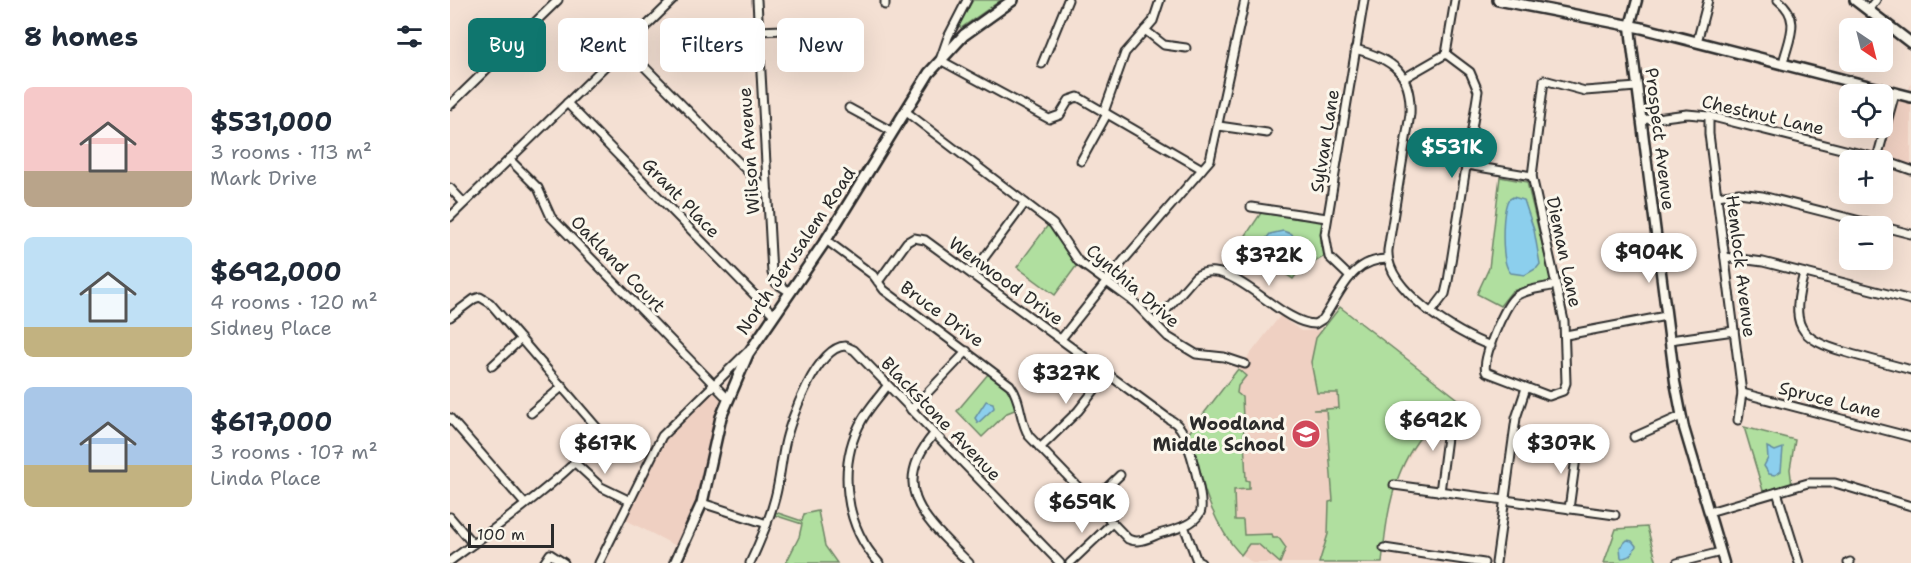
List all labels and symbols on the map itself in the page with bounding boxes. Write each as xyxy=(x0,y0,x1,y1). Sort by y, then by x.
north arrow xyxy=(1839,18,1893,72)
street label: Prospect Avenue xyxy=(1639,66,1681,212)
street label: Wilson Avenue xyxy=(733,86,765,216)
street label: Sylvan Lane xyxy=(1305,88,1345,194)
street label: Chestnut Lane xyxy=(1699,89,1827,141)
pin: $531K xyxy=(1410,128,1494,179)
street label: Grant Place xyxy=(637,153,725,243)
street label: North Jerusalem Road xyxy=(731,162,861,340)
street label: Hemlock Avenue xyxy=(1720,193,1762,339)
street label: Dieman Lane xyxy=(1541,194,1587,310)
street label: Oakland Court xyxy=(565,210,671,318)
street label: Wenwood Drive xyxy=(944,231,1068,331)
pin: $904K xyxy=(1607,233,1691,284)
pin: $372K xyxy=(1227,236,1311,287)
street label: Cynthia Drive xyxy=(1081,239,1185,333)
street label: Bruce Drive xyxy=(895,275,989,353)
street label: Blackstone Avenue xyxy=(875,352,1007,486)
pin: $327K xyxy=(1024,354,1108,405)
street label: Spruce Lane xyxy=(1776,376,1884,424)
pin: $692K xyxy=(1391,401,1475,452)
place label: Woodland Middle School xyxy=(1153,412,1285,457)
school or university icon: Woodland Middle School xyxy=(1290,418,1322,450)
pin: $617K xyxy=(563,424,647,475)
pin: $307K xyxy=(1519,424,1603,475)
pin: $659K xyxy=(1040,483,1124,534)
scale bar xyxy=(468,521,554,548)

